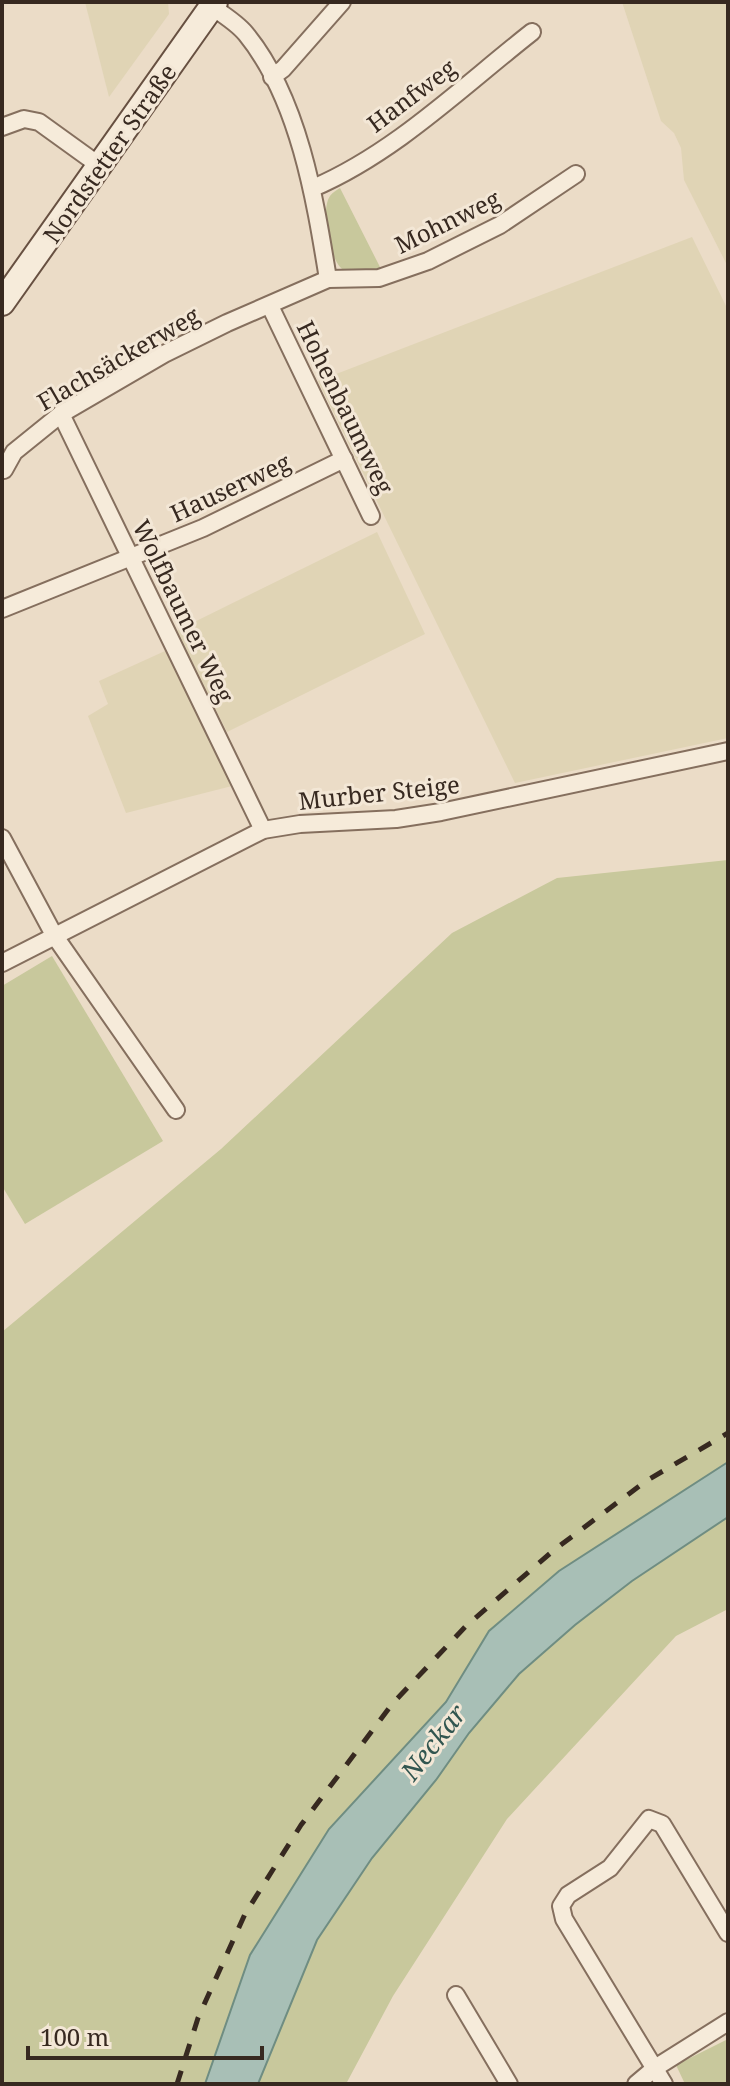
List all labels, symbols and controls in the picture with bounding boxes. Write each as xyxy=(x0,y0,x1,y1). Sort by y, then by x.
street label: Hanfweg xyxy=(360,51,462,139)
street label: Nordstetter Straße xyxy=(35,57,183,249)
street label: Mohnweg xyxy=(389,181,505,261)
street label: Flachsäckerweg xyxy=(31,298,205,418)
street label: Hohenbaumweg xyxy=(290,315,402,499)
street label: Hauserweg xyxy=(164,445,296,529)
street label: Wolfbaumer Weg xyxy=(125,514,243,708)
street label: Murber Steige xyxy=(297,767,461,817)
water label: Neckar xyxy=(391,1696,475,1788)
scale bar xyxy=(28,2010,262,2060)
text: 100 m xyxy=(40,2020,109,2053)

